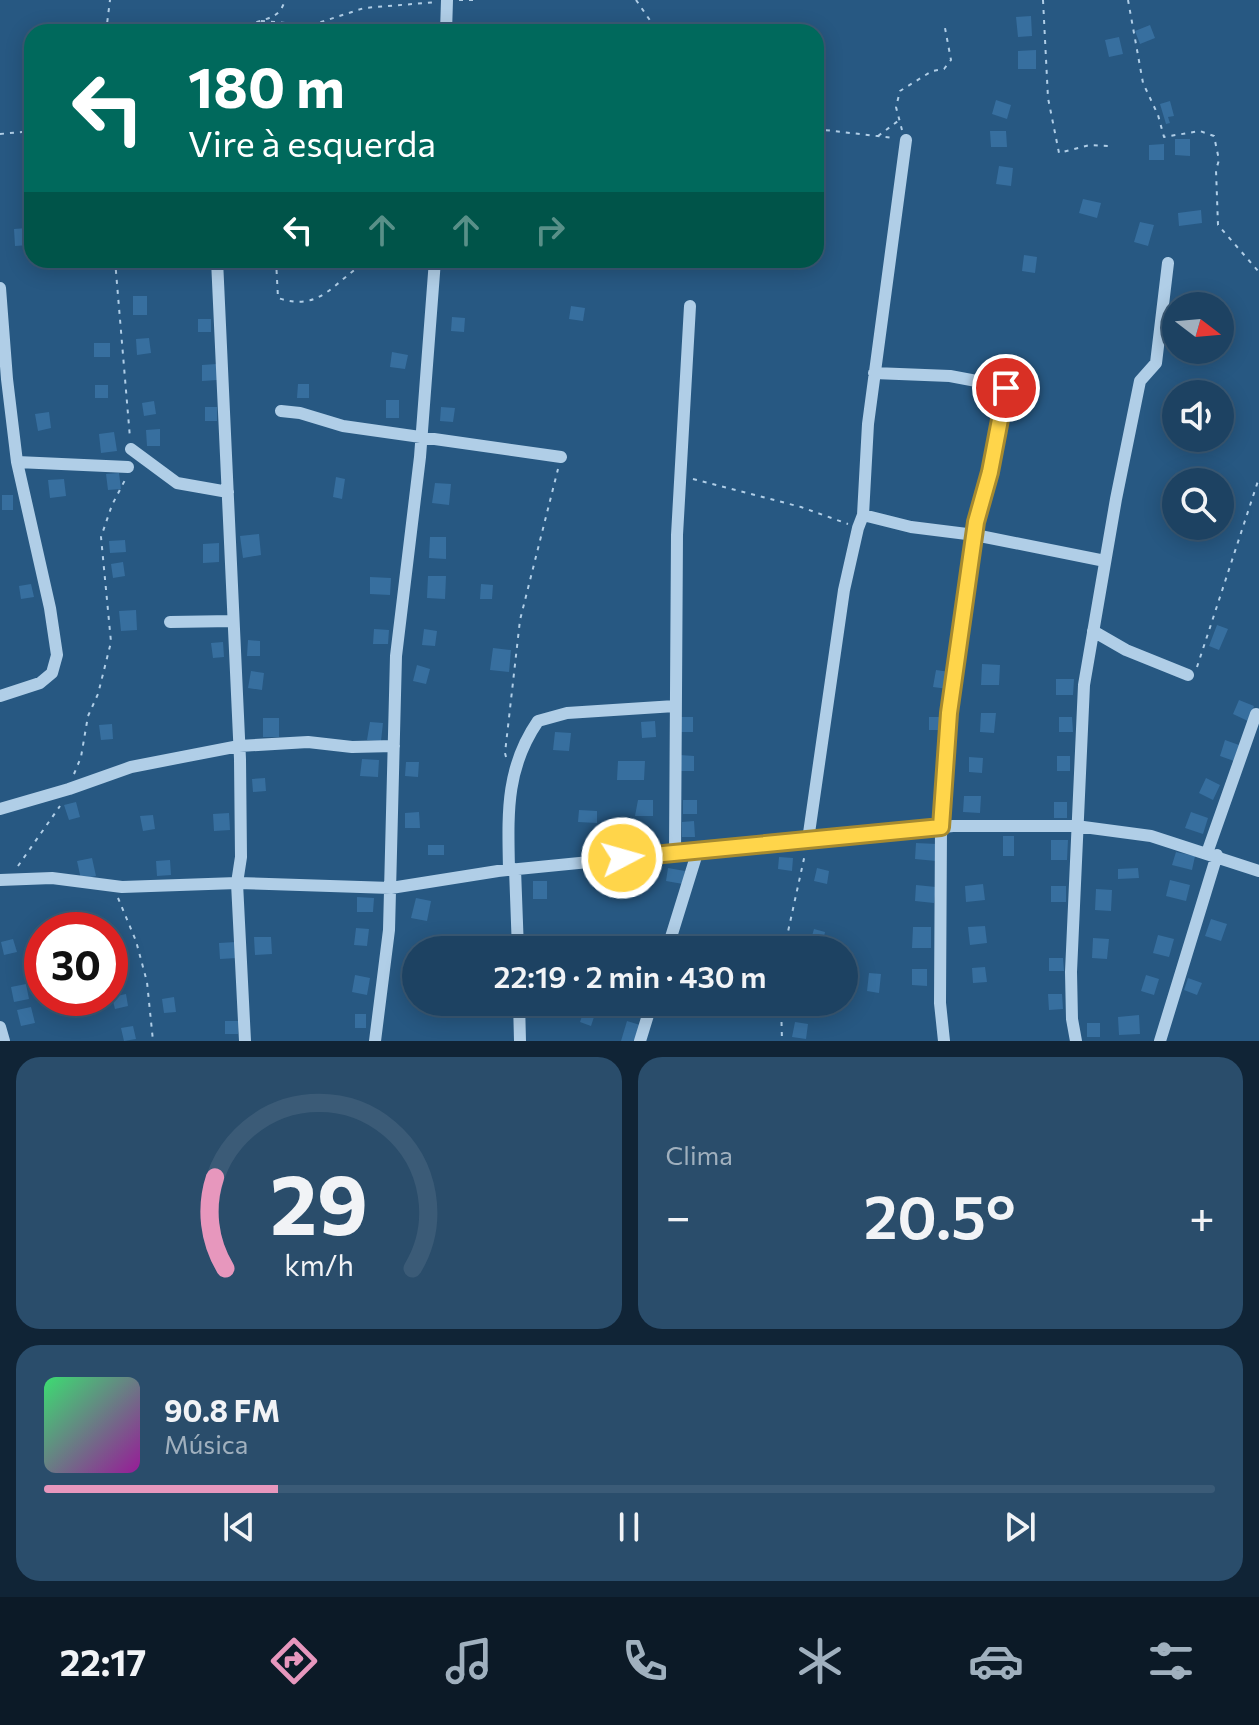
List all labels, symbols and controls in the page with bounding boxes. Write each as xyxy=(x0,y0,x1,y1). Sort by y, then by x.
text: 180 m xyxy=(188,51,345,120)
icon: left xyxy=(56,56,160,160)
text: Vire à esquerda xyxy=(188,120,436,164)
icon: left xyxy=(276,208,320,252)
icon: ahead xyxy=(360,208,404,252)
icon: ahead xyxy=(444,208,488,252)
icon: right xyxy=(528,208,572,252)
north arrow xyxy=(1162,292,1234,364)
map controls xyxy=(1162,292,1234,540)
pin xyxy=(972,354,1040,422)
icon: arrive xyxy=(984,366,1028,410)
button: sound xyxy=(1162,380,1234,452)
button: search xyxy=(1162,468,1234,540)
position arrow xyxy=(580,816,664,900)
speed limit sign: 30 xyxy=(24,912,128,1016)
text: 22:19 · 2 min · 430 m xyxy=(493,957,767,994)
text: Clima xyxy=(666,1139,733,1170)
text: 29 xyxy=(270,1150,368,1252)
text: 20.5° xyxy=(864,1178,1016,1251)
text: − xyxy=(666,1188,691,1242)
text: + xyxy=(1189,1188,1215,1242)
text: km/h xyxy=(284,1247,354,1282)
text: 90.8 FM xyxy=(164,1391,280,1428)
text: Música xyxy=(164,1428,248,1459)
icon: previous xyxy=(217,1505,261,1549)
icon: pause xyxy=(607,1505,651,1549)
icon: next xyxy=(998,1505,1042,1549)
icon: directions xyxy=(266,1633,322,1689)
icon: music xyxy=(441,1633,497,1689)
icon: phone xyxy=(617,1633,673,1689)
icon: climate xyxy=(792,1633,848,1689)
icon: car xyxy=(968,1633,1024,1689)
icon: filters xyxy=(1143,1633,1199,1689)
text: 22:17 xyxy=(60,1639,146,1683)

